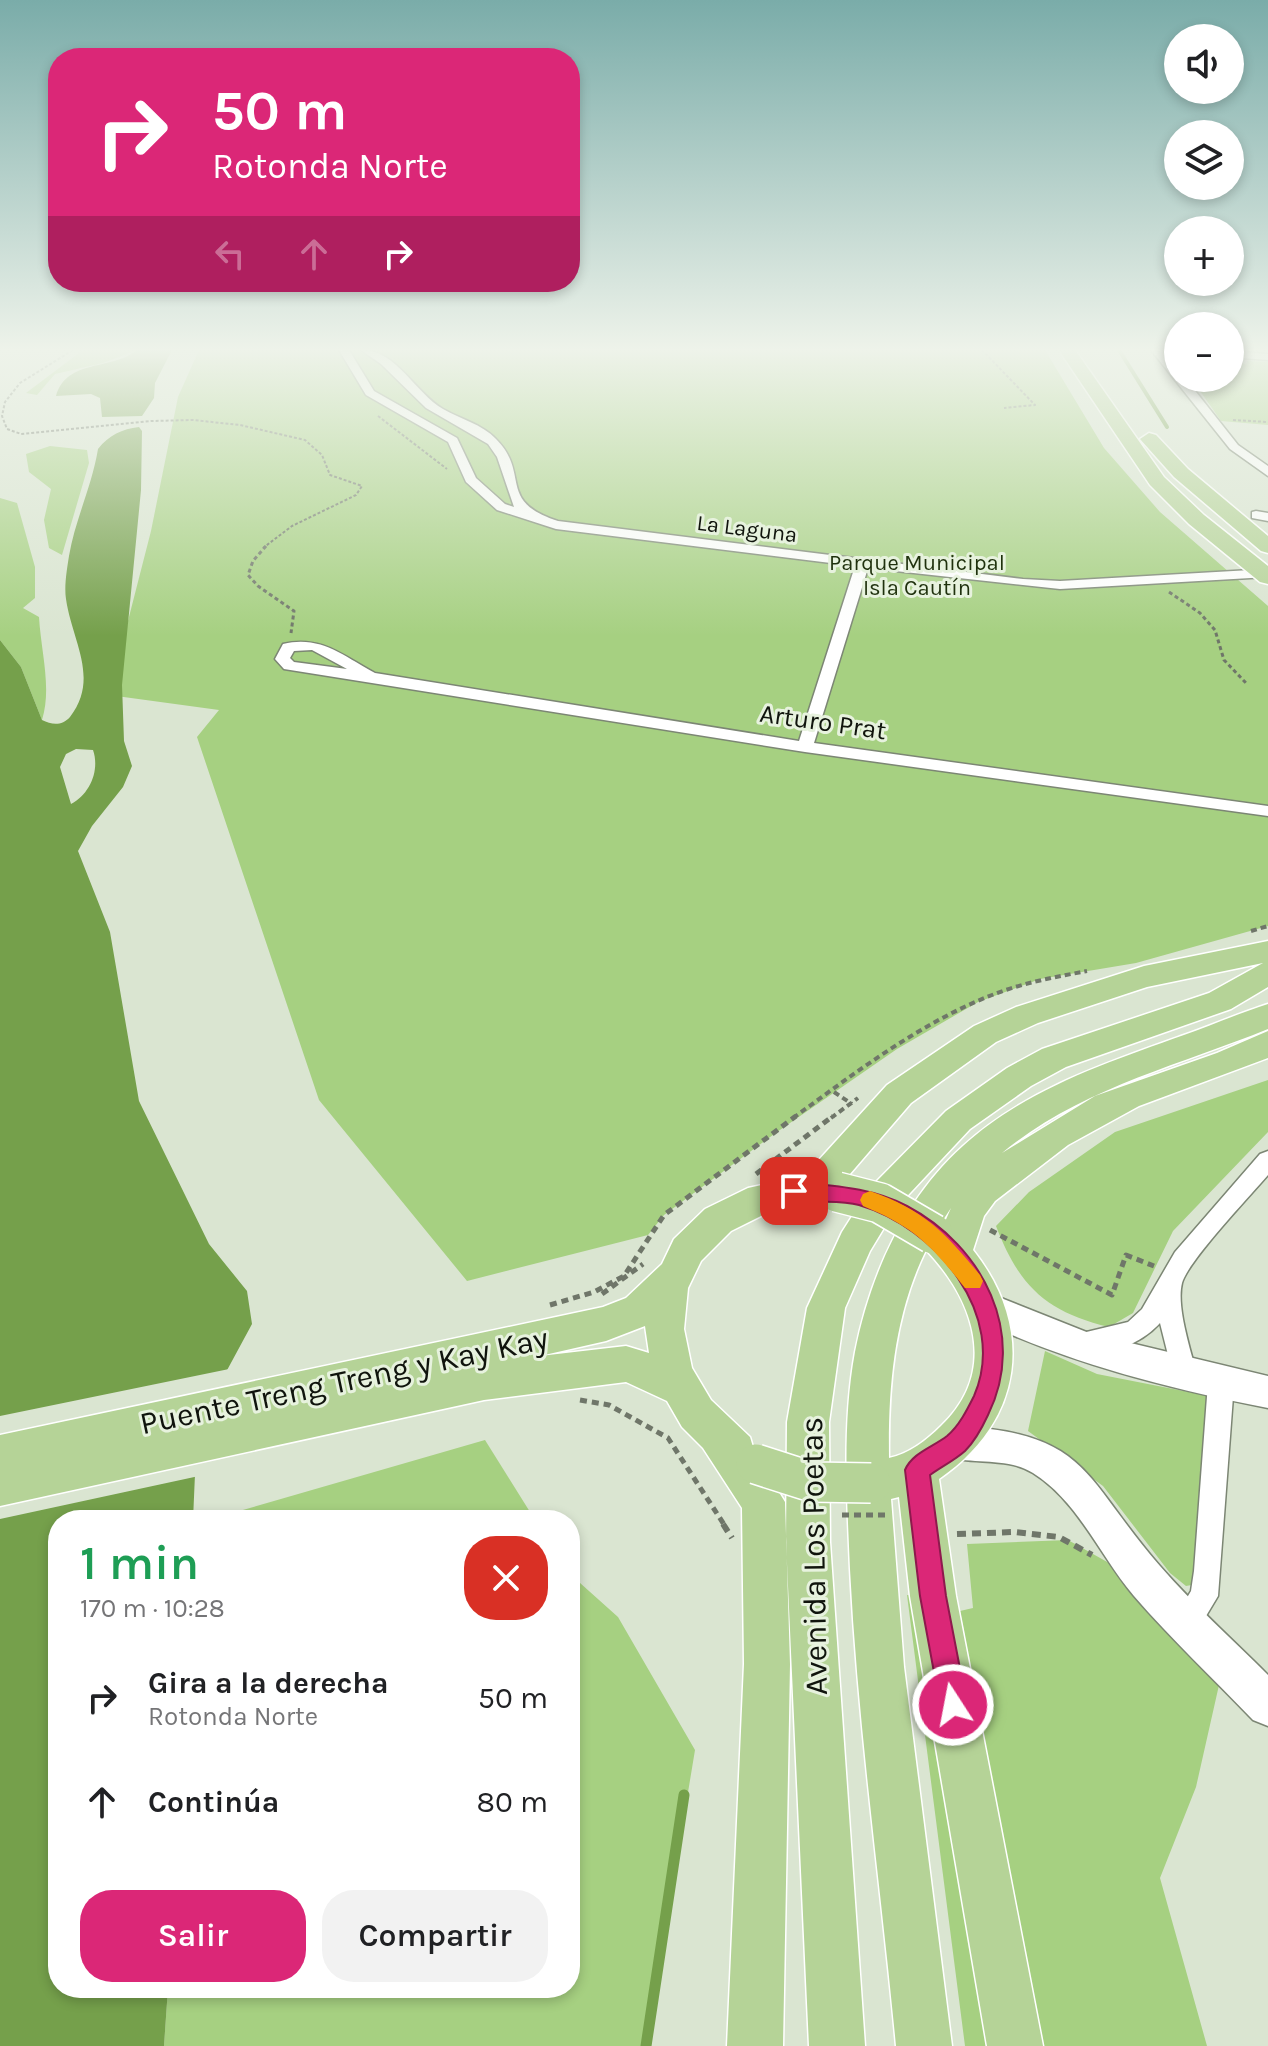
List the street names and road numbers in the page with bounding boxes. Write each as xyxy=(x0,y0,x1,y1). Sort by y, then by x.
street label: La Laguna xyxy=(695,510,799,548)
street label: Arturo Prat xyxy=(758,698,889,746)
street label: Puente Treng Treng y Kay Kay xyxy=(137,1320,552,1442)
street label: Avenida Los Poetas xyxy=(793,1417,835,1695)

